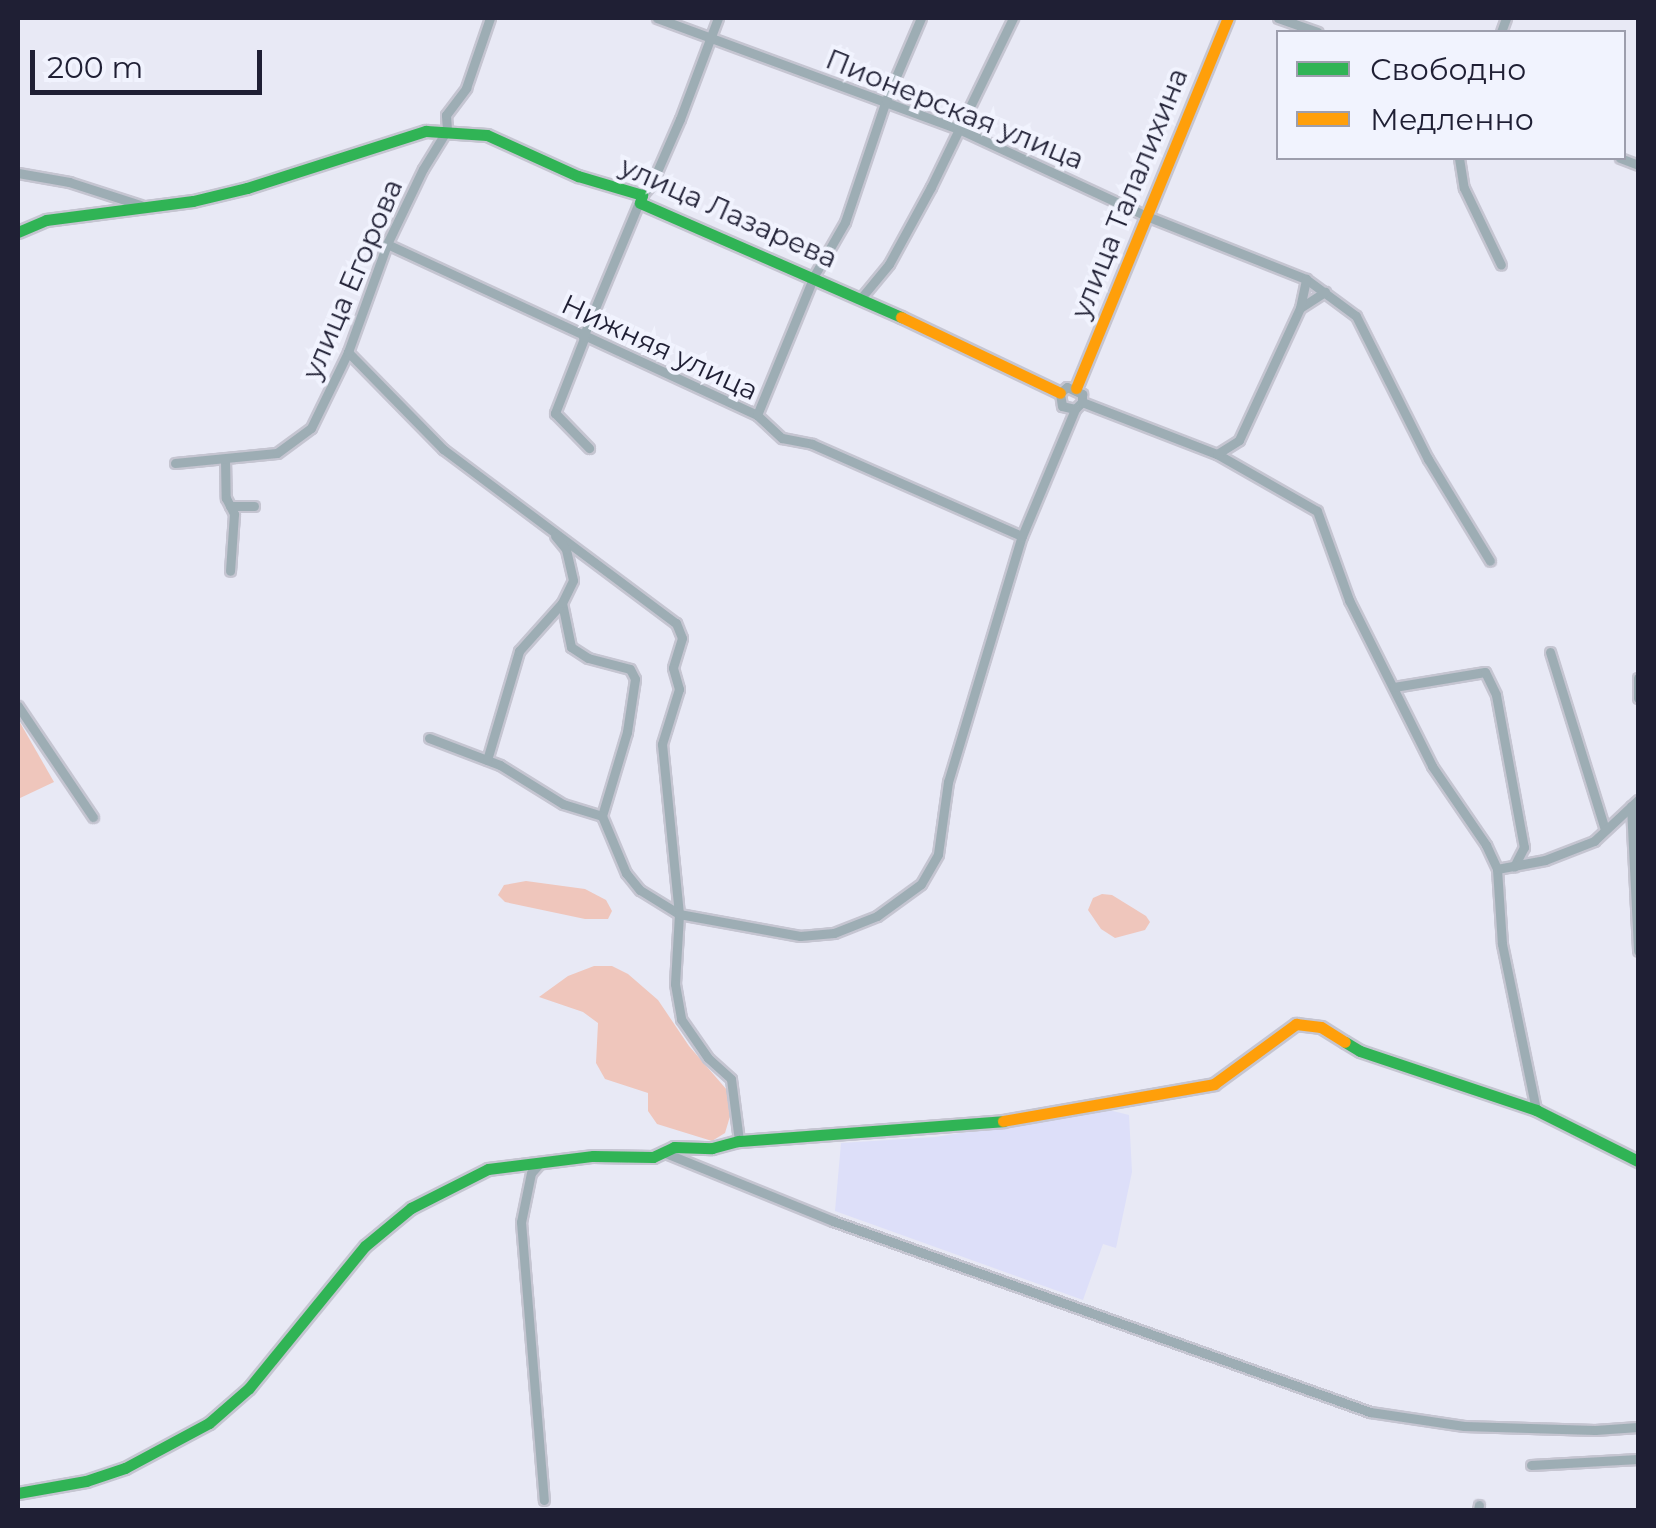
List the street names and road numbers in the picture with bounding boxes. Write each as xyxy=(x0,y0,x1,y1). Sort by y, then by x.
street label: Пионерская улица xyxy=(821,42,1089,176)
street label: улица Талалихина xyxy=(1063,63,1195,323)
street label: улица Лазарева xyxy=(615,149,843,275)
street label: улица Егорова xyxy=(295,174,409,384)
street label: Нижняя улица xyxy=(556,287,764,407)

